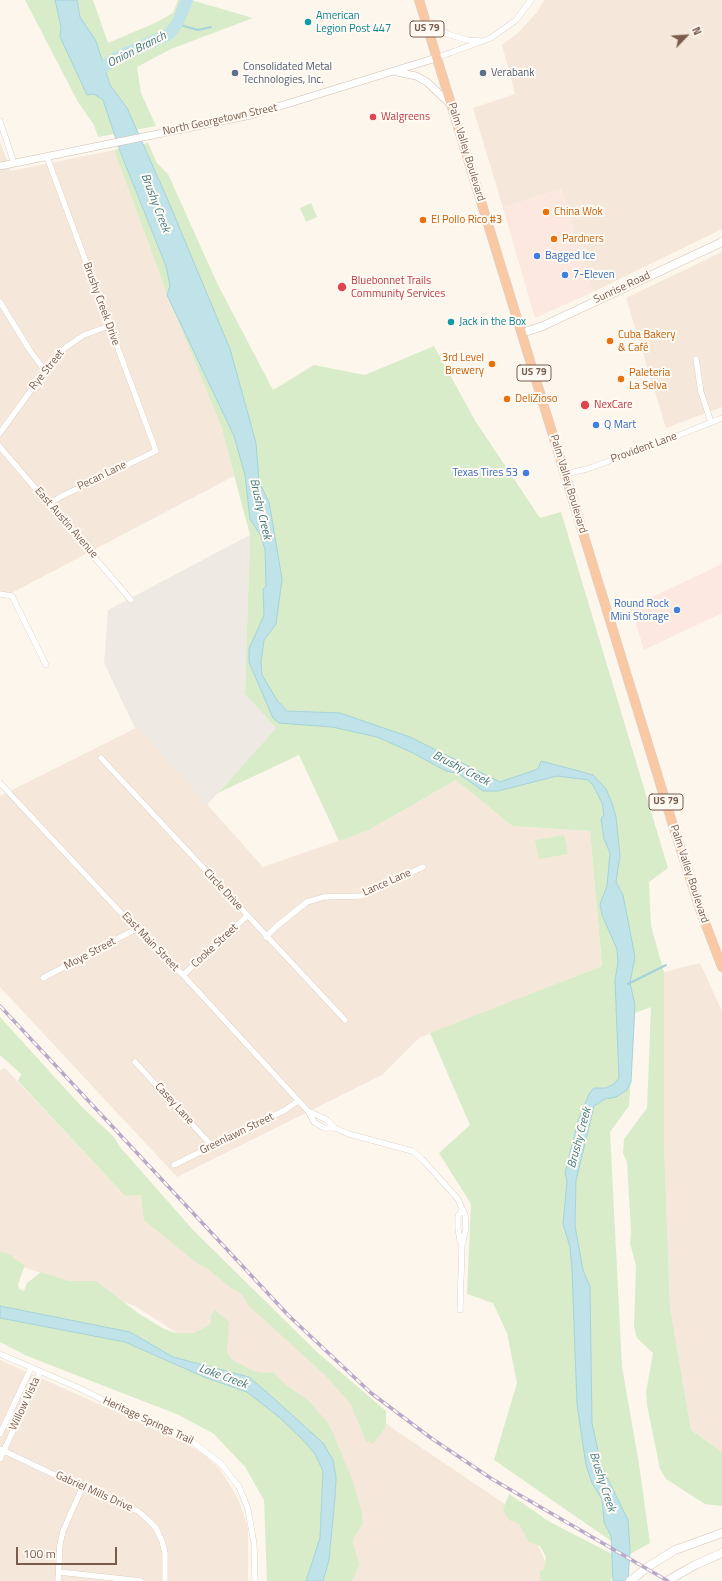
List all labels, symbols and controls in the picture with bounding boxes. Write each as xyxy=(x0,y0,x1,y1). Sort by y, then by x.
place label: American Legion Post 447 xyxy=(316,9,391,35)
north arrow xyxy=(666,16,706,56)
marker: American Legion Post 447 xyxy=(303,17,313,27)
road number: US 79 xyxy=(410,21,444,37)
text: N xyxy=(688,24,706,38)
water label: Onion Branch xyxy=(105,29,169,71)
place label: Consolidated Metal Technologies, Inc. xyxy=(243,60,332,86)
place label: Verabank xyxy=(491,66,534,80)
marker: Consolidated Metal Technologies, Inc. xyxy=(230,68,240,78)
marker: Verabank xyxy=(478,68,488,78)
street label: North Georgetown Street xyxy=(161,101,279,139)
street label: Palm Valley Boulevard xyxy=(445,101,487,203)
place label: Walgreens xyxy=(381,110,430,124)
marker: Walgreens xyxy=(368,112,378,122)
water label: Brushy Creek xyxy=(137,172,173,234)
place label: China Wok xyxy=(554,205,603,219)
marker: China Wok xyxy=(541,207,551,217)
place label: El Pollo Rico #3 xyxy=(431,213,502,227)
marker: El Pollo Rico #3 xyxy=(418,215,428,225)
place label: Pardners xyxy=(562,232,604,246)
marker: Pardners xyxy=(549,234,559,244)
place label: Bagged Ice xyxy=(545,249,595,263)
marker: Bagged Ice xyxy=(532,251,542,261)
street label: Brushy Creek Drive xyxy=(80,261,122,347)
place label: 7-Eleven xyxy=(573,268,615,282)
street label: Sunrise Road xyxy=(592,269,652,307)
marker: 7-Eleven xyxy=(560,270,570,280)
place label: Bluebonnet Trails Community Services xyxy=(351,274,445,300)
marker: Bluebonnet Trails Community Services xyxy=(336,281,348,293)
place label: Jack in the Box xyxy=(459,315,526,329)
marker: Jack in the Box xyxy=(446,317,456,327)
place label: Cuba Bakery & Café xyxy=(618,328,676,354)
marker: Cuba Bakery & Café xyxy=(605,336,615,346)
street label: Rye Street xyxy=(27,347,67,393)
place label: 3rd Level Brewery xyxy=(442,351,484,377)
marker: 3rd Level Brewery xyxy=(487,359,497,369)
road number: US 79 xyxy=(517,365,551,381)
place label: Paleteria La Selva xyxy=(629,366,670,392)
marker: Paleteria La Selva xyxy=(616,374,626,384)
place label: DeliZioso xyxy=(515,392,558,406)
marker: DeliZioso xyxy=(502,394,512,404)
place label: NexCare xyxy=(594,398,633,412)
marker: NexCare xyxy=(579,399,591,411)
place label: Q Mart xyxy=(604,418,636,432)
marker: Q Mart xyxy=(591,420,601,430)
street label: Provident Lane xyxy=(609,430,679,466)
street label: Palm Valley Boulevard xyxy=(547,433,589,535)
street label: Pecan Lane xyxy=(75,458,129,494)
place label: Texas Tires 53 xyxy=(452,466,518,480)
marker: Texas Tires 53 xyxy=(521,468,531,478)
water label: Brushy Creek xyxy=(246,477,274,541)
street label: East Austin Avenue xyxy=(32,485,100,561)
place label: Round Rock Mini Storage xyxy=(611,597,669,623)
marker: Round Rock Mini Storage xyxy=(672,605,682,615)
water label: Brushy Creek xyxy=(430,749,492,789)
road number: US 79 xyxy=(649,794,683,810)
street label: Palm Valley Boulevard xyxy=(667,823,711,925)
street label: Lance Lane xyxy=(361,866,413,900)
street label: Circle Drive xyxy=(201,867,245,913)
street label: East Main Street xyxy=(119,910,181,974)
street label: Cooke Street xyxy=(189,921,241,971)
street label: Moye Street xyxy=(62,935,118,973)
street label: Casey Lane xyxy=(152,1080,196,1128)
water label: Brushy Creek xyxy=(565,1106,595,1170)
street label: Greenlawn Street xyxy=(198,1110,276,1158)
water label: Lake Creek xyxy=(197,1362,249,1392)
street label: Willow Vista xyxy=(7,1375,43,1433)
street label: Heritage Springs Trail xyxy=(101,1394,195,1448)
water label: Brushy Creek xyxy=(586,1450,618,1514)
street label: Gabriel Mills Drive xyxy=(53,1469,135,1515)
scale bar xyxy=(18,1539,119,1565)
text: 100 m xyxy=(23,1544,56,1563)

